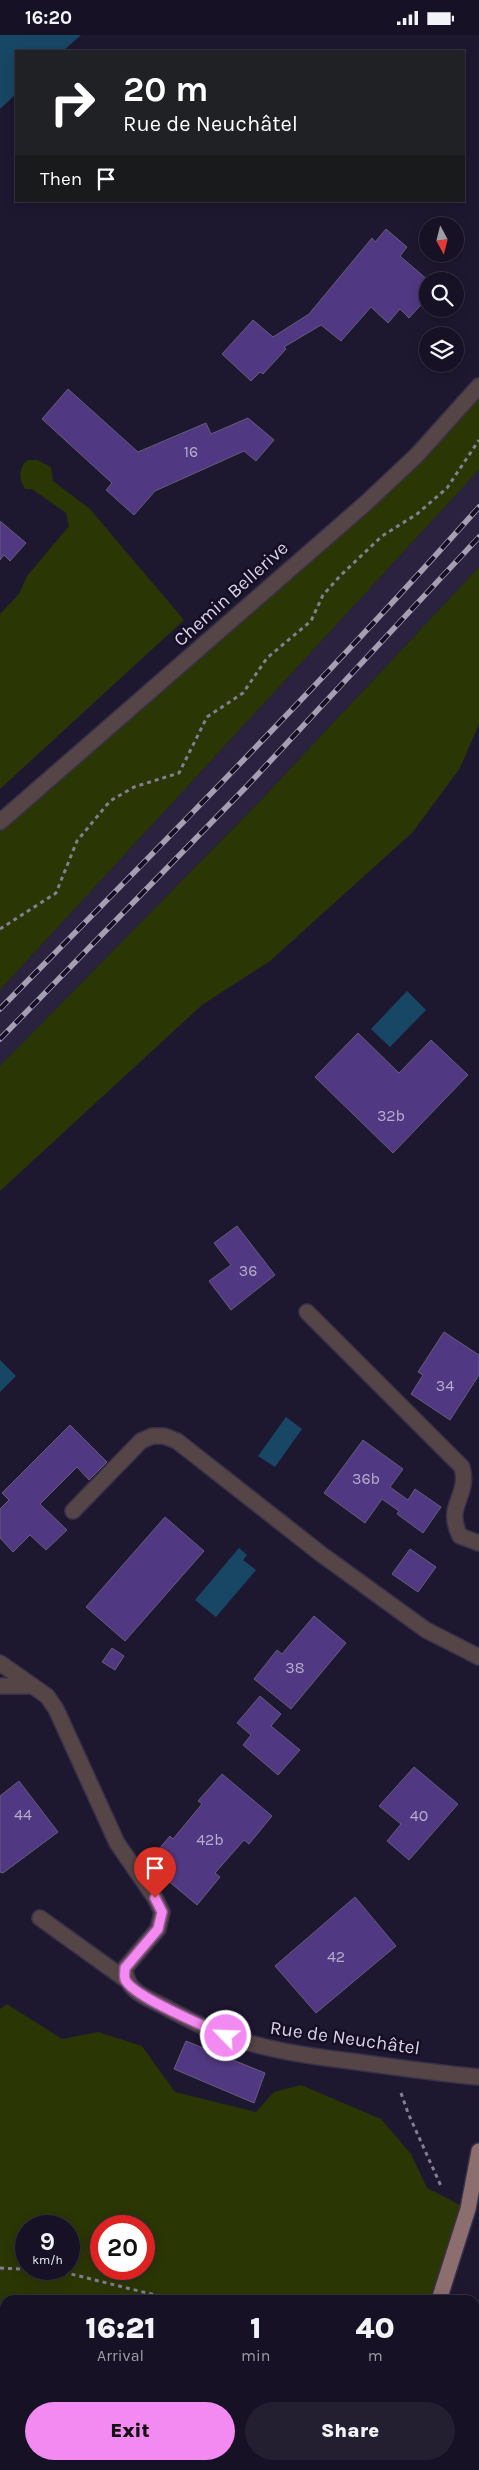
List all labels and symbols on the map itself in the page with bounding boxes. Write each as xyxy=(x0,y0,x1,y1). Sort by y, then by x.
north arrow xyxy=(419,217,464,263)
house number: 16 xyxy=(184,442,198,461)
street label: Chemin Bellerive xyxy=(169,537,293,651)
house number: 32b xyxy=(377,1106,405,1125)
house number: 36 xyxy=(239,1261,257,1280)
house number: 34 xyxy=(436,1376,454,1395)
house number: 36b xyxy=(352,1469,380,1488)
house number: 38 xyxy=(285,1658,305,1677)
house number: 44 xyxy=(14,1805,32,1824)
house number: 40 xyxy=(410,1806,428,1825)
house number: 42b xyxy=(196,1830,224,1849)
pin xyxy=(134,1847,176,1898)
house number: 42 xyxy=(327,1947,345,1966)
position arrow xyxy=(199,2009,251,2061)
street label: Rue de Neuchâtel xyxy=(269,2017,421,2059)
speed limit sign: 20 xyxy=(90,2215,155,2280)

